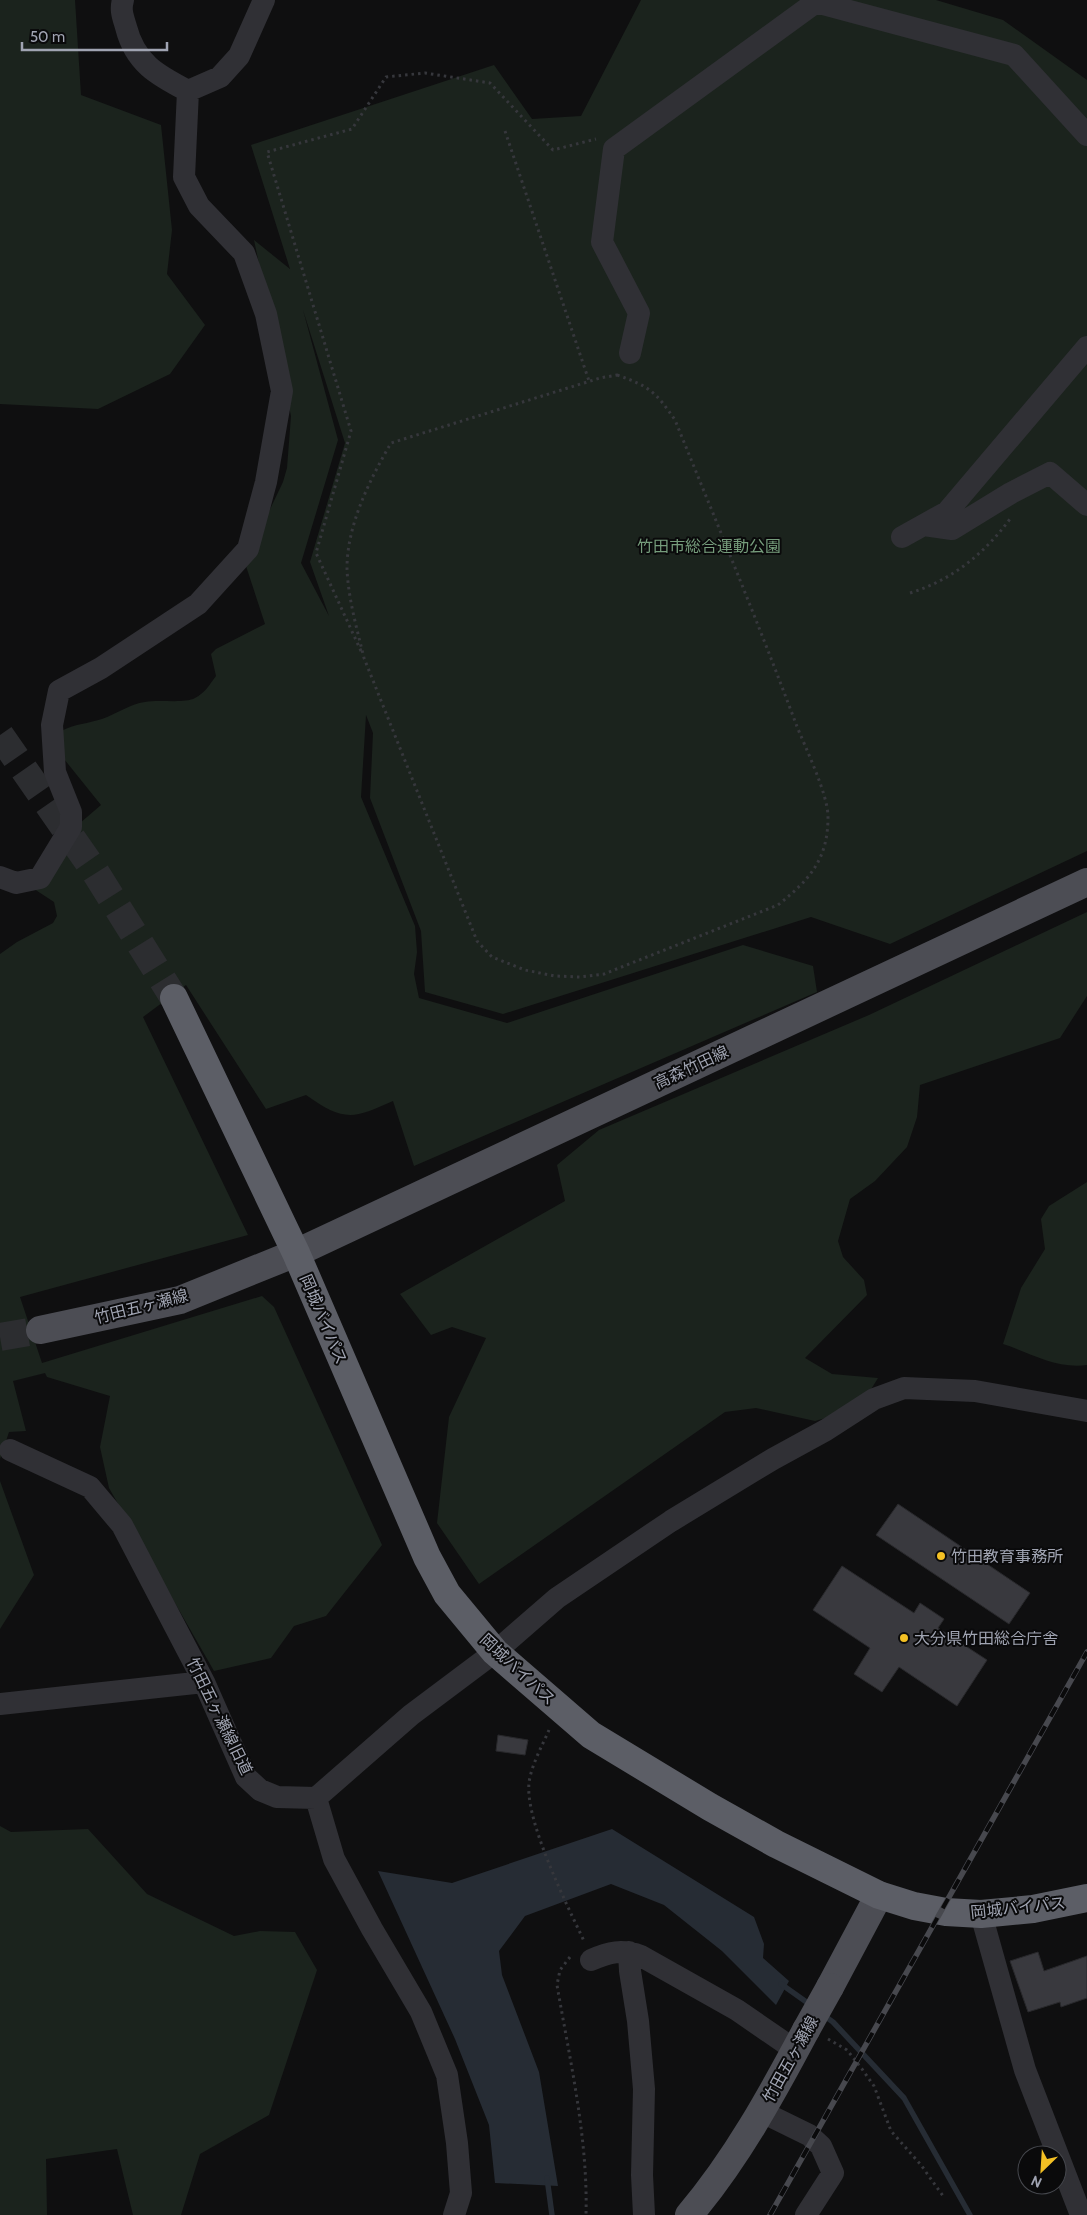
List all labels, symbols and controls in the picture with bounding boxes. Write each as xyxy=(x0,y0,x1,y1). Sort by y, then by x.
scale bar xyxy=(22,20,168,52)
text: 50 m xyxy=(30,28,65,46)
park label: 竹田市総合運動公園 xyxy=(637,537,781,556)
street label: 高森竹田線 xyxy=(651,1042,731,1093)
street label: 岡城バイパス xyxy=(296,1271,351,1367)
street label: 竹田五ヶ瀬線 xyxy=(92,1286,190,1327)
place label: 竹田教育事務所 xyxy=(951,1547,1063,1566)
marker: 竹田教育事務所 xyxy=(935,1550,947,1562)
place label: 大分県竹田総合庁舎 xyxy=(914,1629,1058,1648)
street label: 岡城バイパス xyxy=(476,1630,559,1709)
marker: 大分県竹田総合庁舎 xyxy=(898,1632,910,1644)
street label: 竹田五ヶ瀬線旧道 xyxy=(183,1655,256,1778)
street label: 岡城バイパス xyxy=(969,1893,1067,1922)
street label: 竹田五ヶ瀬線 xyxy=(759,2013,822,2106)
north arrow xyxy=(1017,2145,1067,2195)
text: N xyxy=(1028,2172,1045,2192)

